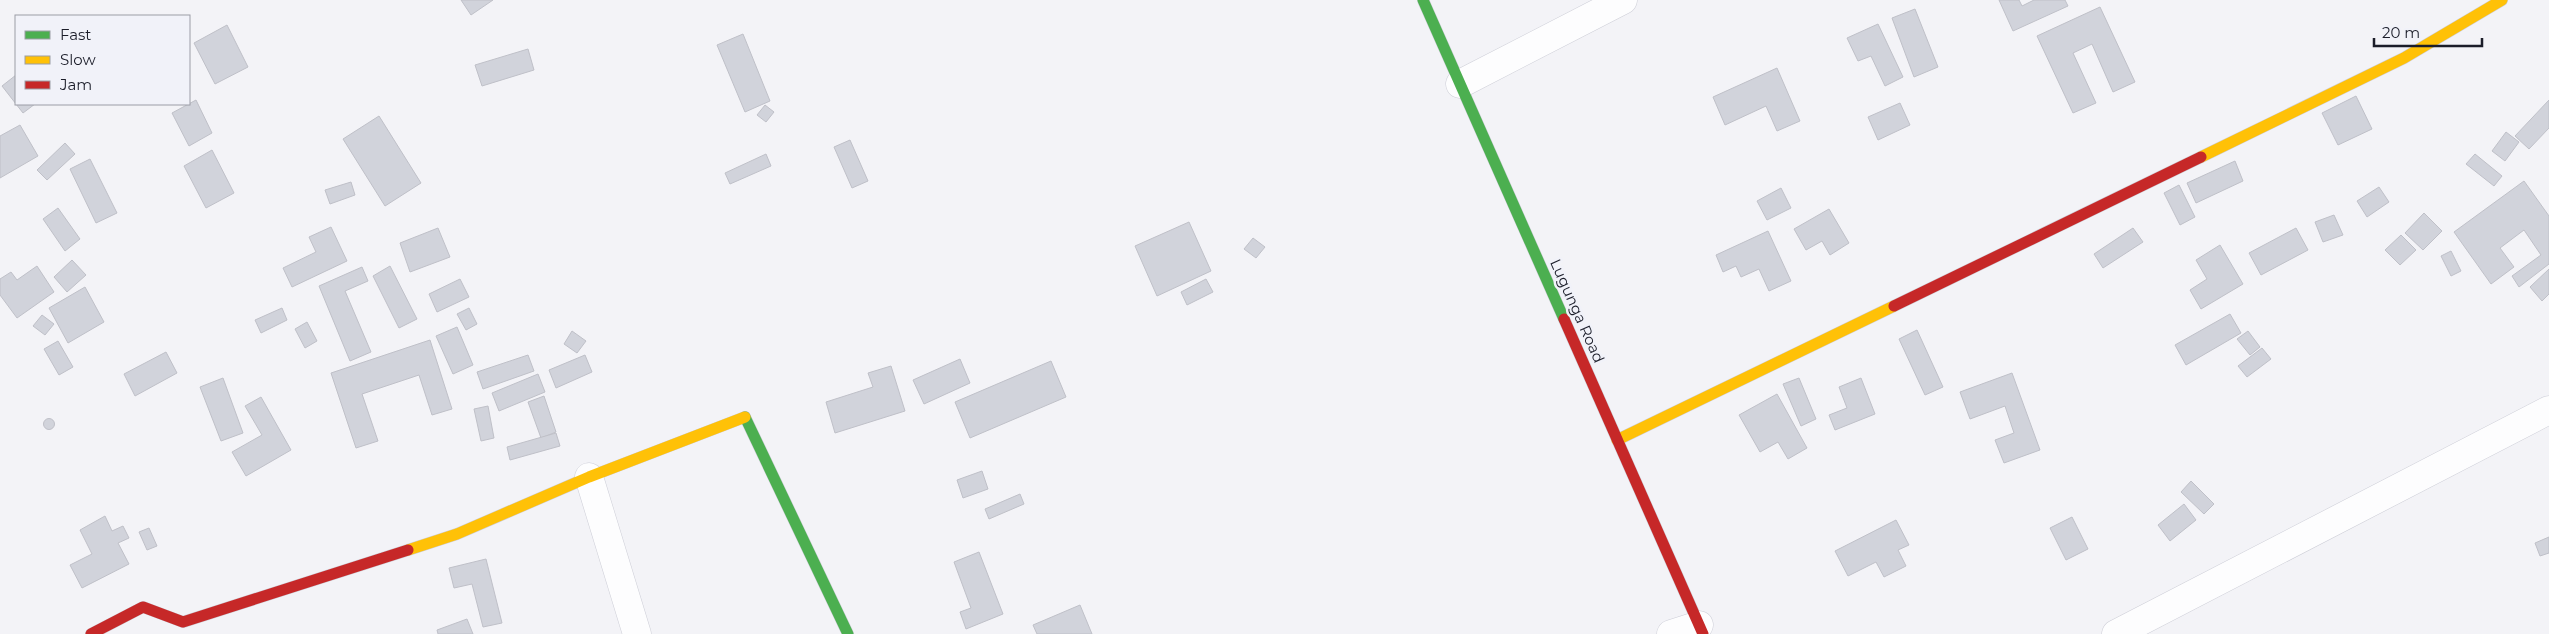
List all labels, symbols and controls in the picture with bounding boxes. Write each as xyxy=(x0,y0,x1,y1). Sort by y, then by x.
legend xyxy=(15,15,190,105)
scale bar xyxy=(2374,15,2482,47)
text: 20 m xyxy=(2382,23,2420,42)
text: Fast xyxy=(60,25,91,44)
text: Slow xyxy=(60,50,96,69)
text: Jam xyxy=(59,75,92,94)
street label: Lugunga Road xyxy=(1546,256,1609,366)

